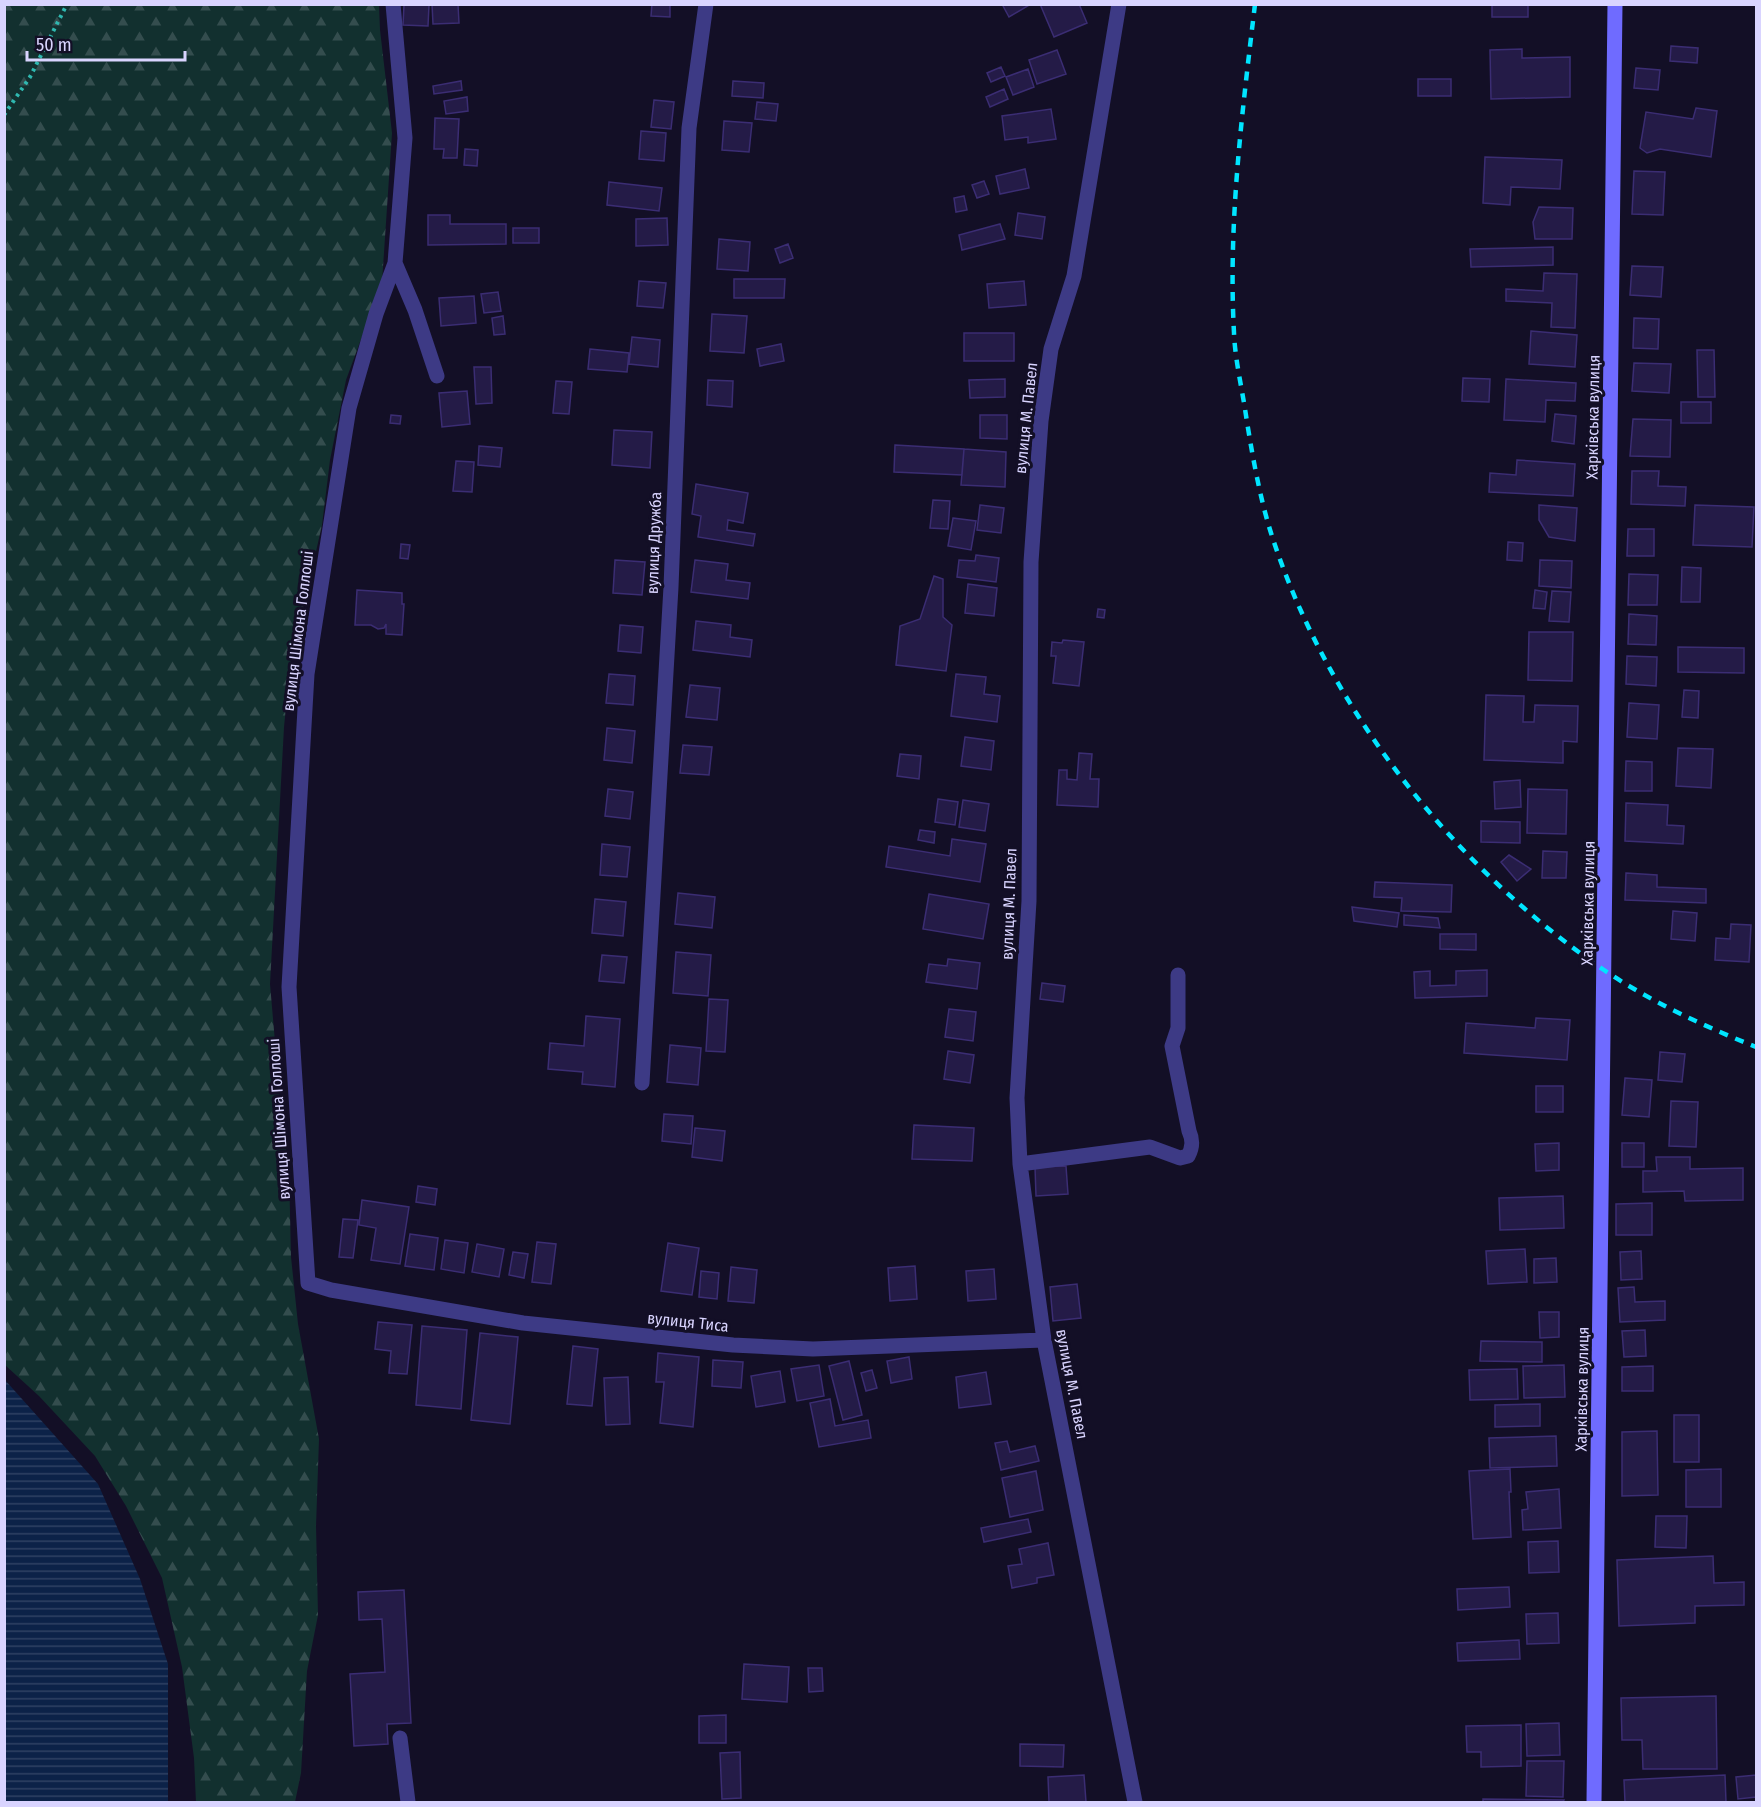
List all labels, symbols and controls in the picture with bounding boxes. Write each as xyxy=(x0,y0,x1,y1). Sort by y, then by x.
scale bar xyxy=(27,24,184,62)
text: 50 m xyxy=(36,34,72,56)
street label: Харківська вулиця xyxy=(1582,354,1604,480)
street label: вулиця М. Павел xyxy=(1011,361,1041,475)
street label: вулиця Дружба xyxy=(643,491,665,595)
street label: вулиця Шімона Голлоші xyxy=(279,550,317,712)
street label: Харківська вулиця xyxy=(1577,840,1599,966)
street label: вулиця М. Павел xyxy=(998,848,1020,960)
street label: вулиця Шімона Голлоші xyxy=(264,1038,294,1200)
street label: вулиця Тиса xyxy=(646,1308,730,1336)
street label: Харківська вулиця xyxy=(1571,1326,1593,1452)
street label: вулиця М. Павел xyxy=(1052,1327,1092,1441)

